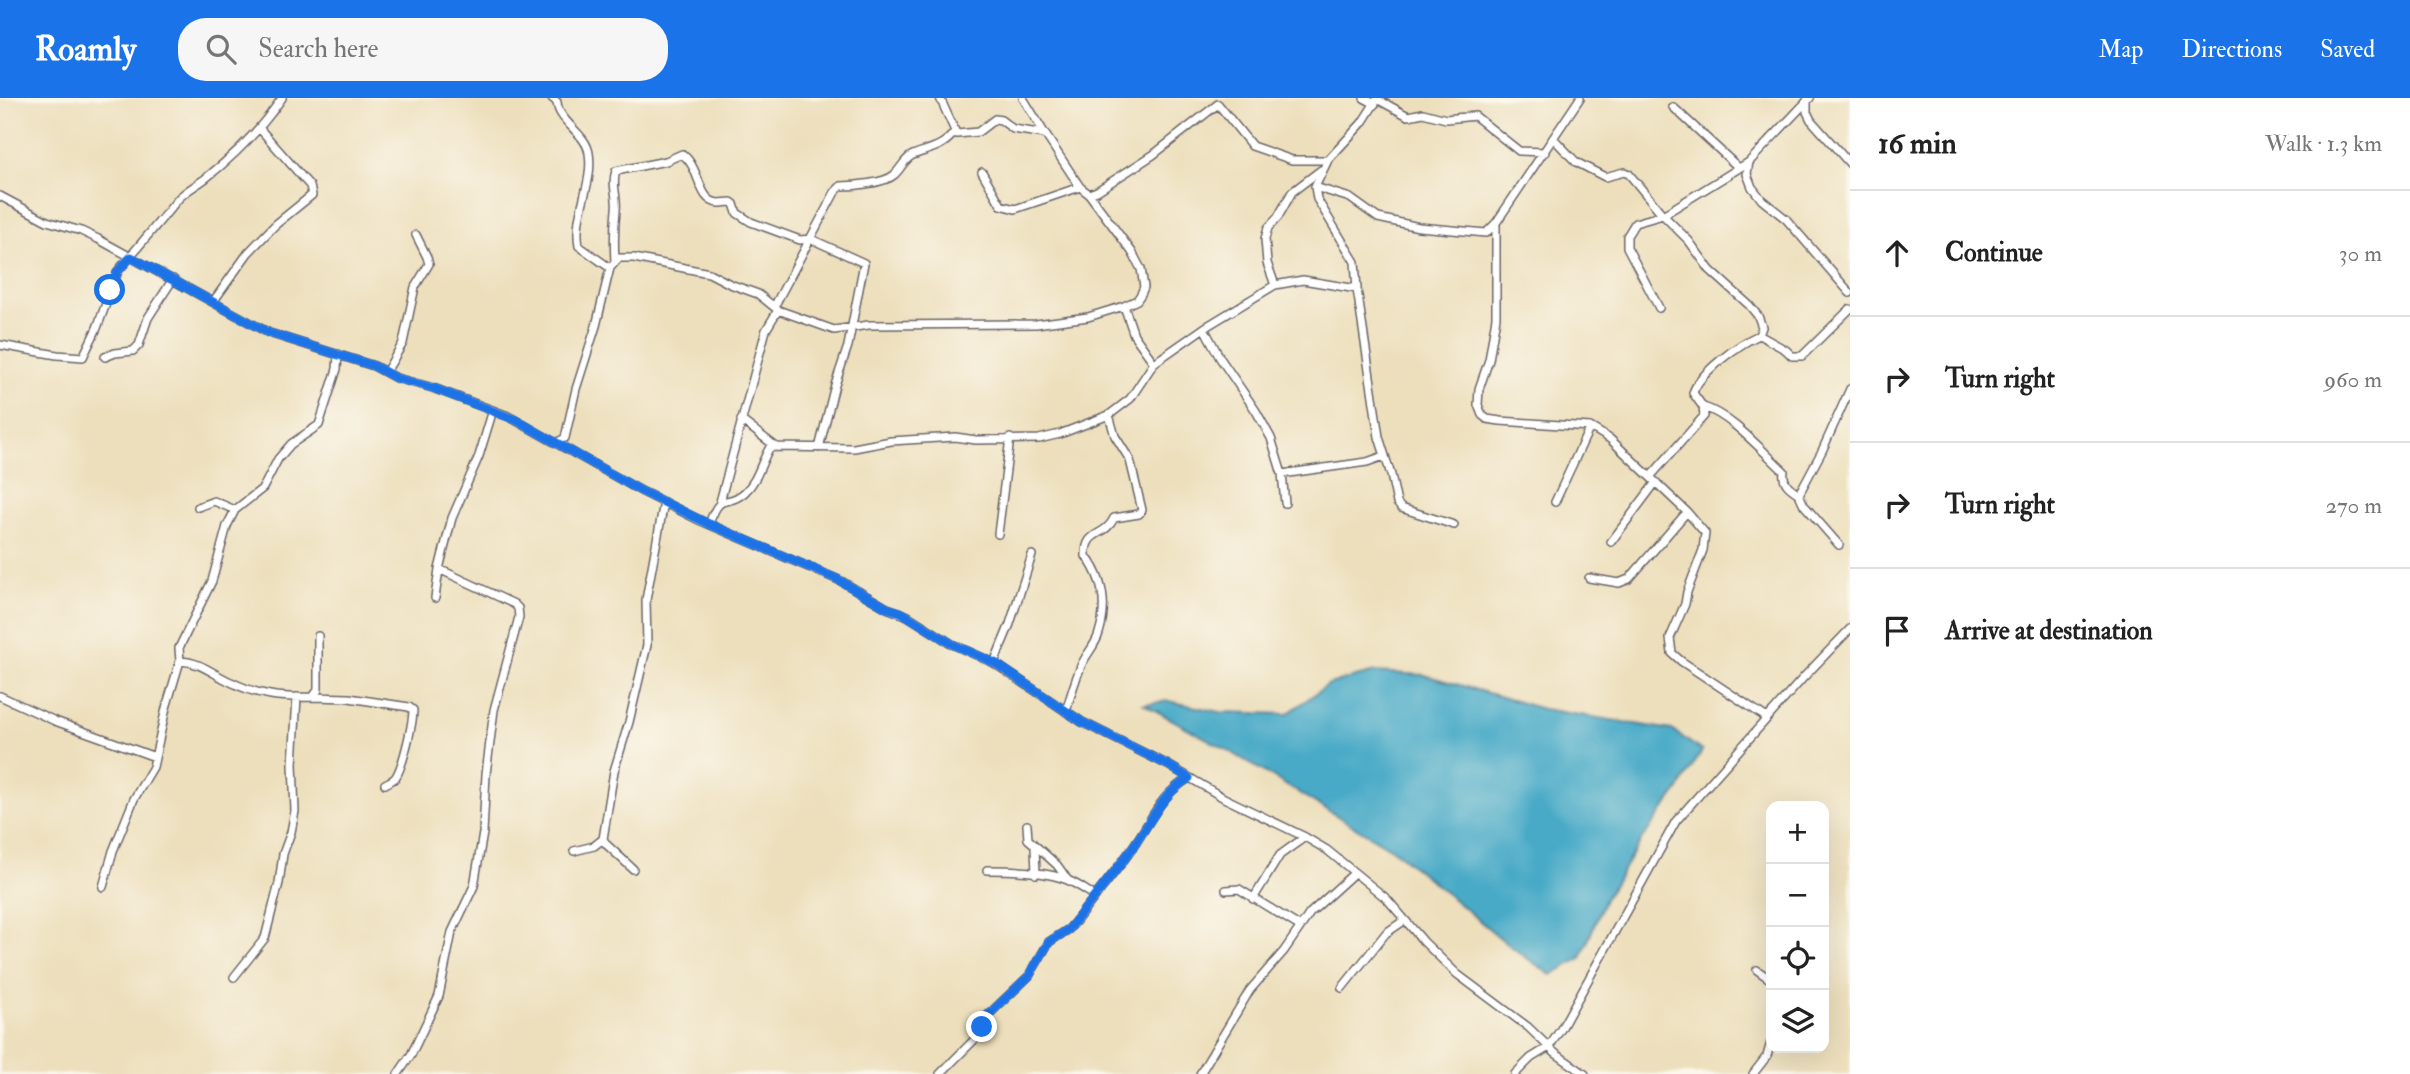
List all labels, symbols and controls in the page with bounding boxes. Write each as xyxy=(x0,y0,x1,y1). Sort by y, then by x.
search box xyxy=(178,18,668,81)
text: Roamly xyxy=(35,29,136,70)
icon: search xyxy=(202,30,240,68)
text: Search here xyxy=(258,33,378,65)
text: Map xyxy=(2098,34,2143,65)
text: Directions xyxy=(2181,34,2282,65)
text: Saved xyxy=(2320,34,2375,65)
text: 16 min xyxy=(1878,125,1957,162)
text: Walk · 1.3 km xyxy=(2265,129,2382,158)
icon: ahead xyxy=(1878,234,1916,272)
text: Continue xyxy=(1945,237,2043,269)
text: 30 m xyxy=(2339,239,2382,268)
route start xyxy=(94,274,125,305)
icon: right xyxy=(1878,360,1916,398)
text: Turn right xyxy=(1945,363,2055,395)
text: 960 m xyxy=(2324,365,2382,394)
icon: right xyxy=(1878,486,1916,524)
text: Turn right xyxy=(1945,489,2055,521)
text: 270 m xyxy=(2325,491,2382,520)
icon: arrive xyxy=(1878,612,1916,650)
text: Arrive at destination xyxy=(1945,615,2153,647)
map controls xyxy=(1766,801,1829,1053)
button: + xyxy=(1766,801,1829,864)
button: − xyxy=(1766,864,1829,927)
button: locate xyxy=(1766,927,1829,990)
button: layers xyxy=(1766,990,1829,1053)
route end xyxy=(966,1011,997,1042)

